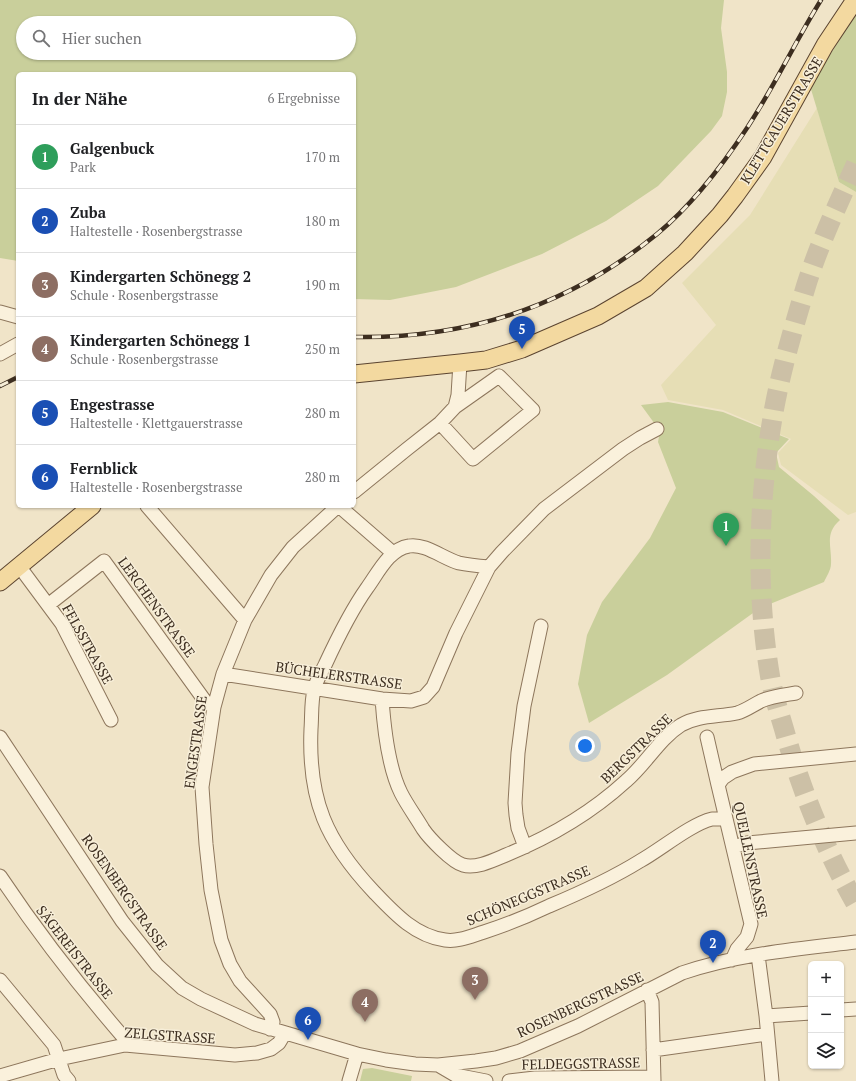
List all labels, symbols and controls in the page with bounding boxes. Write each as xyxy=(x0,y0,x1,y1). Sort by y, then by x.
search box xyxy=(16,16,356,60)
icon: search xyxy=(30,27,52,49)
text: Hier suchen xyxy=(62,28,142,48)
street label: KLETTGAUERSTRASSE xyxy=(735,53,827,187)
text: In der Nähe xyxy=(32,87,127,110)
text: 6 Ergebnisse xyxy=(267,89,340,107)
text: Galgenbuck xyxy=(70,138,154,158)
text: 1 xyxy=(41,148,49,166)
text: 170 m xyxy=(305,148,340,166)
text: Park xyxy=(70,158,96,176)
text: Zuba xyxy=(70,202,106,222)
text: 2 xyxy=(41,212,49,230)
text: 180 m xyxy=(305,212,340,230)
text: Haltestelle · Rosenbergstrasse xyxy=(70,222,242,240)
text: Kindergarten Schönegg 2 xyxy=(70,266,251,286)
text: 3 xyxy=(41,276,49,294)
text: 190 m xyxy=(305,276,340,294)
text: Schule · Rosenbergstrasse xyxy=(70,286,218,304)
pin: 5 xyxy=(509,316,535,349)
text: Kindergarten Schönegg 1 xyxy=(70,330,251,350)
text: 4 xyxy=(41,340,49,358)
text: 250 m xyxy=(305,340,340,358)
text: Schule · Rosenbergstrasse xyxy=(70,350,218,368)
text: Engestrasse xyxy=(70,394,154,414)
text: 5 xyxy=(41,404,49,422)
text: 280 m xyxy=(305,404,340,422)
text: Haltestelle · Klettgauerstrasse xyxy=(70,414,243,432)
text: Fernblick xyxy=(70,458,138,478)
text: 6 xyxy=(41,468,49,486)
text: 280 m xyxy=(305,468,340,486)
text: Haltestelle · Rosenbergstrasse xyxy=(70,478,242,496)
pin: 1 xyxy=(713,513,739,546)
street label: LERCHENSTRASSE xyxy=(114,553,200,661)
street label: FELSSTRASSE xyxy=(58,601,118,687)
street label: BÜCHELERSTRASSE xyxy=(274,657,404,693)
street label: ENGESTRASSE xyxy=(179,694,211,790)
street label: BERGSTRASSE xyxy=(596,709,676,787)
your location xyxy=(575,736,595,756)
street label: QUELLENSTRASSE xyxy=(729,800,773,920)
street label: ROSENBERGSTRASSE xyxy=(78,830,172,954)
street label: SCHÖNEGGSTRASSE xyxy=(463,860,593,930)
street label: SÄGEREISTRASSE xyxy=(32,901,118,1003)
pin: 2 xyxy=(700,930,726,963)
map controls xyxy=(808,961,844,1069)
button: + xyxy=(808,961,844,997)
street label: ROSENBERGSTRASSE xyxy=(514,966,646,1042)
pin: 3 xyxy=(462,967,488,1000)
pin: 4 xyxy=(352,989,378,1022)
button: − xyxy=(808,997,844,1033)
pin: 6 xyxy=(295,1007,321,1040)
street label: ZELGSTRASSE xyxy=(124,1022,216,1048)
button: layers xyxy=(808,1033,844,1069)
street label: FELDEGGSTRASSE xyxy=(522,1052,640,1074)

